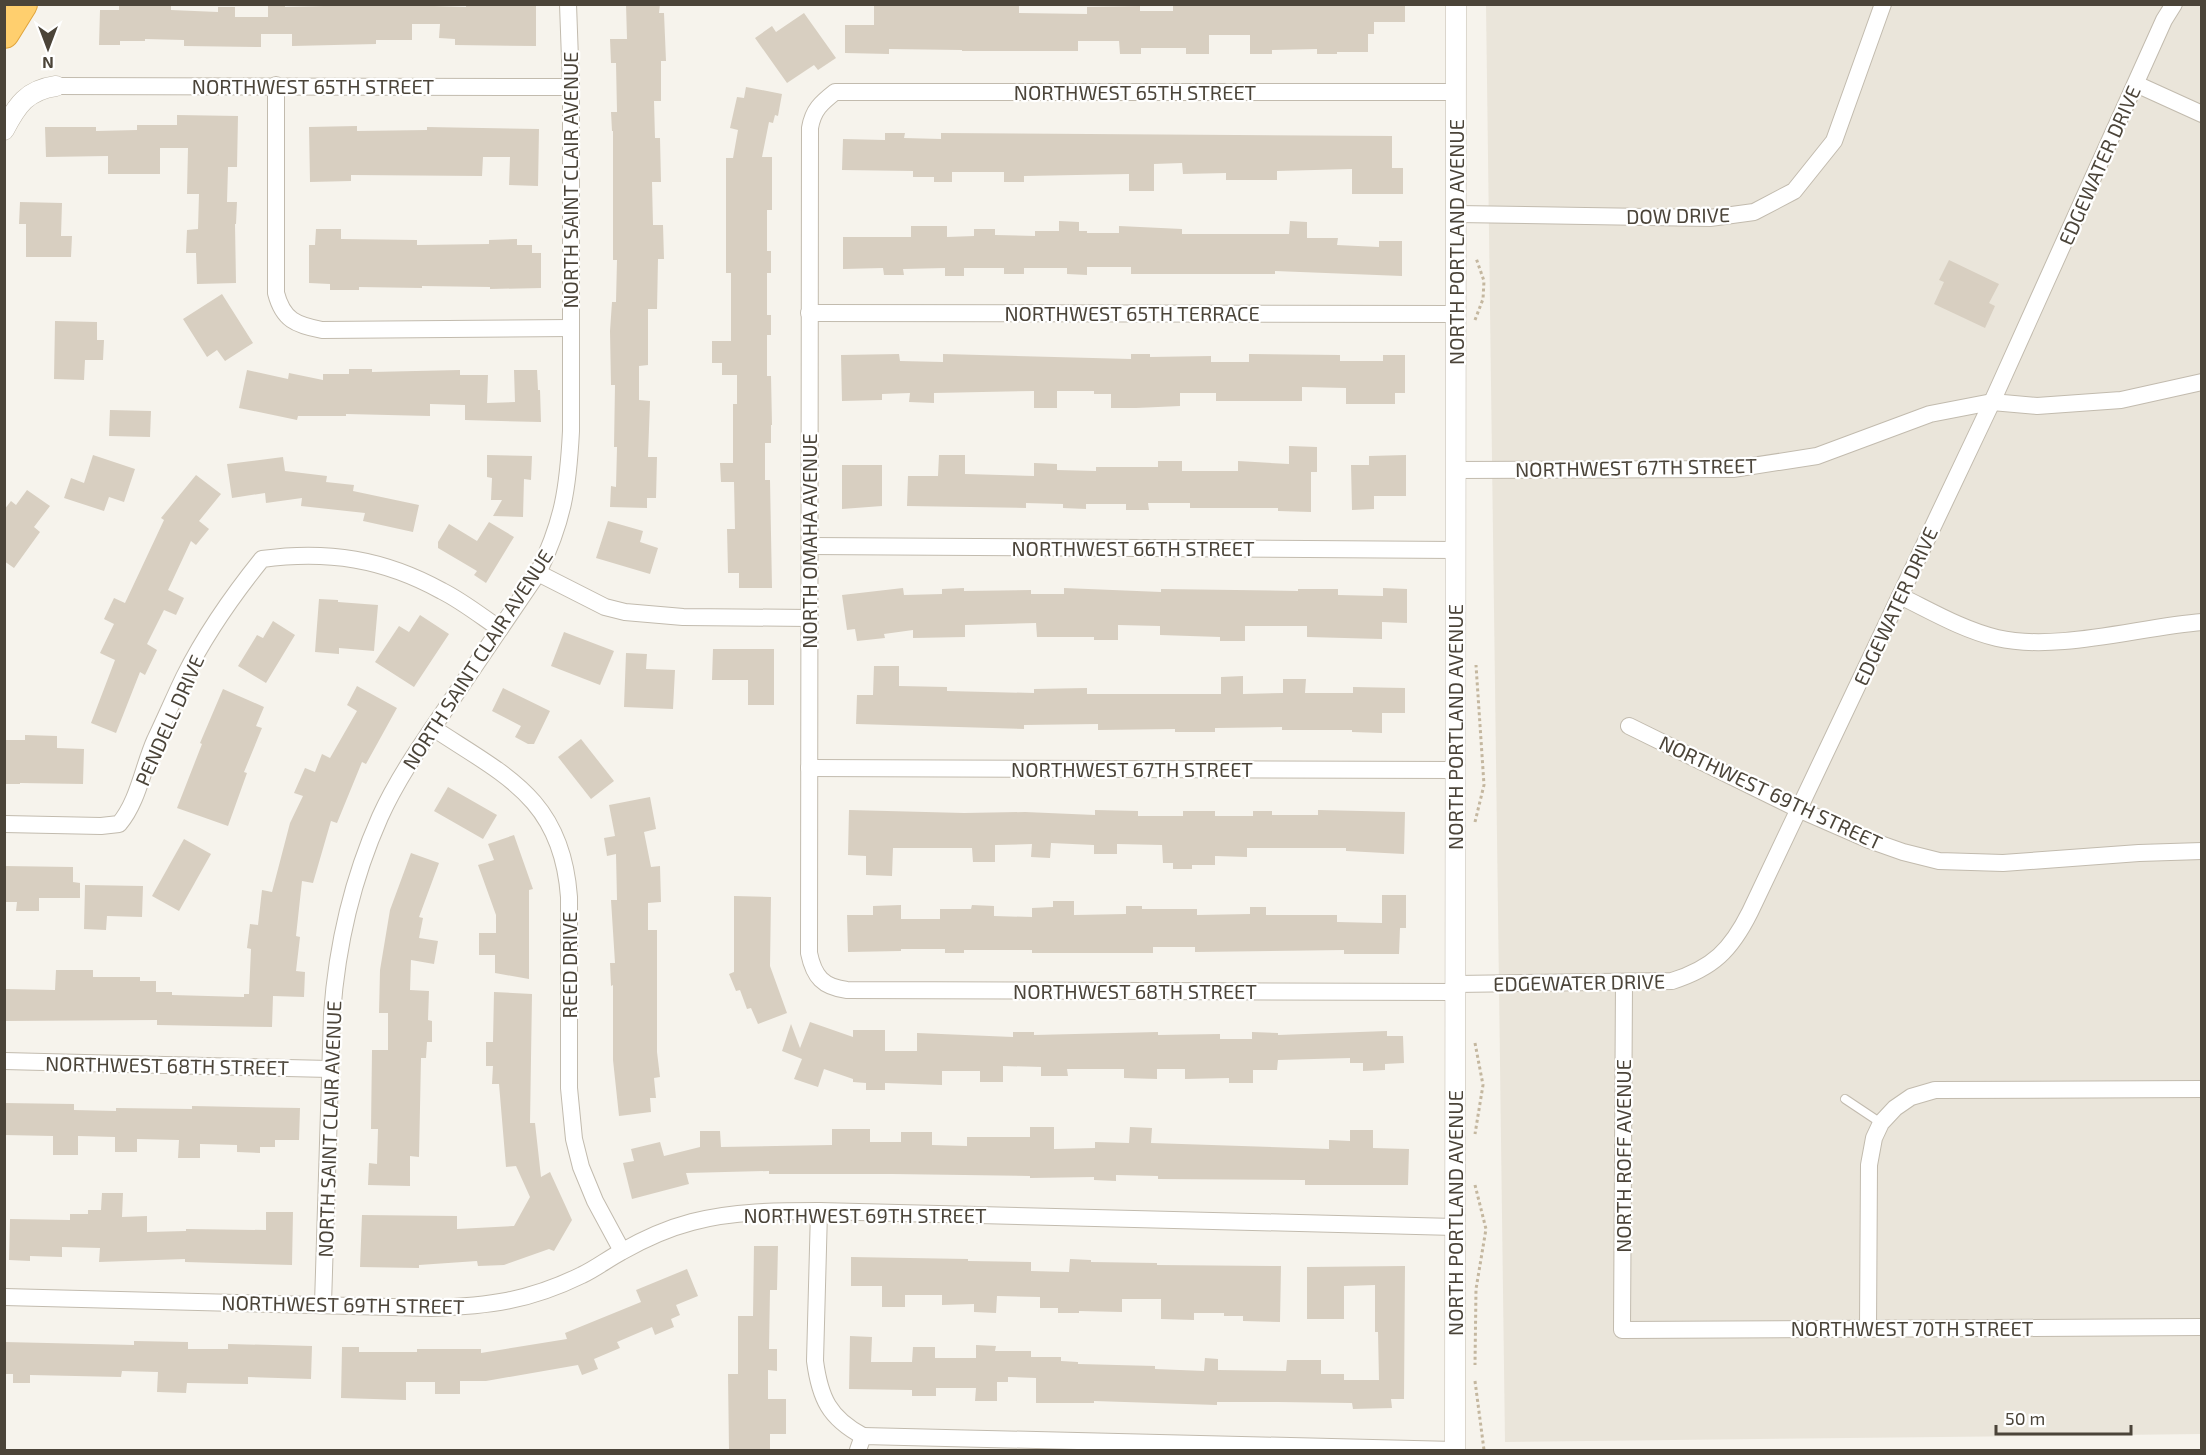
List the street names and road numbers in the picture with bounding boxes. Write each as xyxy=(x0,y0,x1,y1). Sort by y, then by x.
street label: NORTH SAINT CLAIR AVENUE xyxy=(558,51,582,309)
street label: NORTHWEST 65TH STREET xyxy=(192,74,435,98)
street label: NORTHWEST 65TH STREET xyxy=(1014,80,1257,104)
street label: EDGEWATER DRIVE xyxy=(2053,82,2145,248)
street label: NORTH PORTLAND AVENUE xyxy=(1444,119,1468,365)
street label: DOW DRIVE xyxy=(1626,202,1730,228)
street label: NORTHWEST 65TH TERRACE xyxy=(1004,301,1260,325)
street label: NORTH OMAHA AVENUE xyxy=(797,433,821,649)
street label: NORTHWEST 67TH STREET xyxy=(1515,453,1758,481)
street label: EDGEWATER DRIVE xyxy=(1848,523,1942,689)
street label: NORTHWEST 66TH STREET xyxy=(1011,536,1255,560)
street label: NORTH SAINT CLAIR AVENUE xyxy=(397,545,557,773)
street label: NORTH PORTLAND AVENUE xyxy=(1443,604,1467,850)
street label: PENDELL DRIVE xyxy=(129,651,209,789)
street label: NORTHWEST 69TH STREET xyxy=(1656,730,1887,854)
street label: NORTHWEST 67TH STREET xyxy=(1011,757,1253,781)
street label: REED DRIVE xyxy=(557,912,581,1018)
street label: EDGEWATER DRIVE xyxy=(1493,969,1665,995)
street label: NORTHWEST 68TH STREET xyxy=(1013,979,1257,1003)
street label: NORTH SAINT CLAIR AVENUE xyxy=(313,1000,345,1258)
street label: NORTHWEST 68TH STREET xyxy=(45,1051,289,1079)
street label: NORTH ROFF AVENUE xyxy=(1611,1059,1635,1253)
street label: NORTH PORTLAND AVENUE xyxy=(1443,1090,1467,1336)
street label: NORTHWEST 69TH STREET xyxy=(743,1203,987,1227)
street label: NORTHWEST 69TH STREET xyxy=(221,1290,465,1318)
street label: NORTHWEST 70TH STREET xyxy=(1791,1316,2034,1340)

